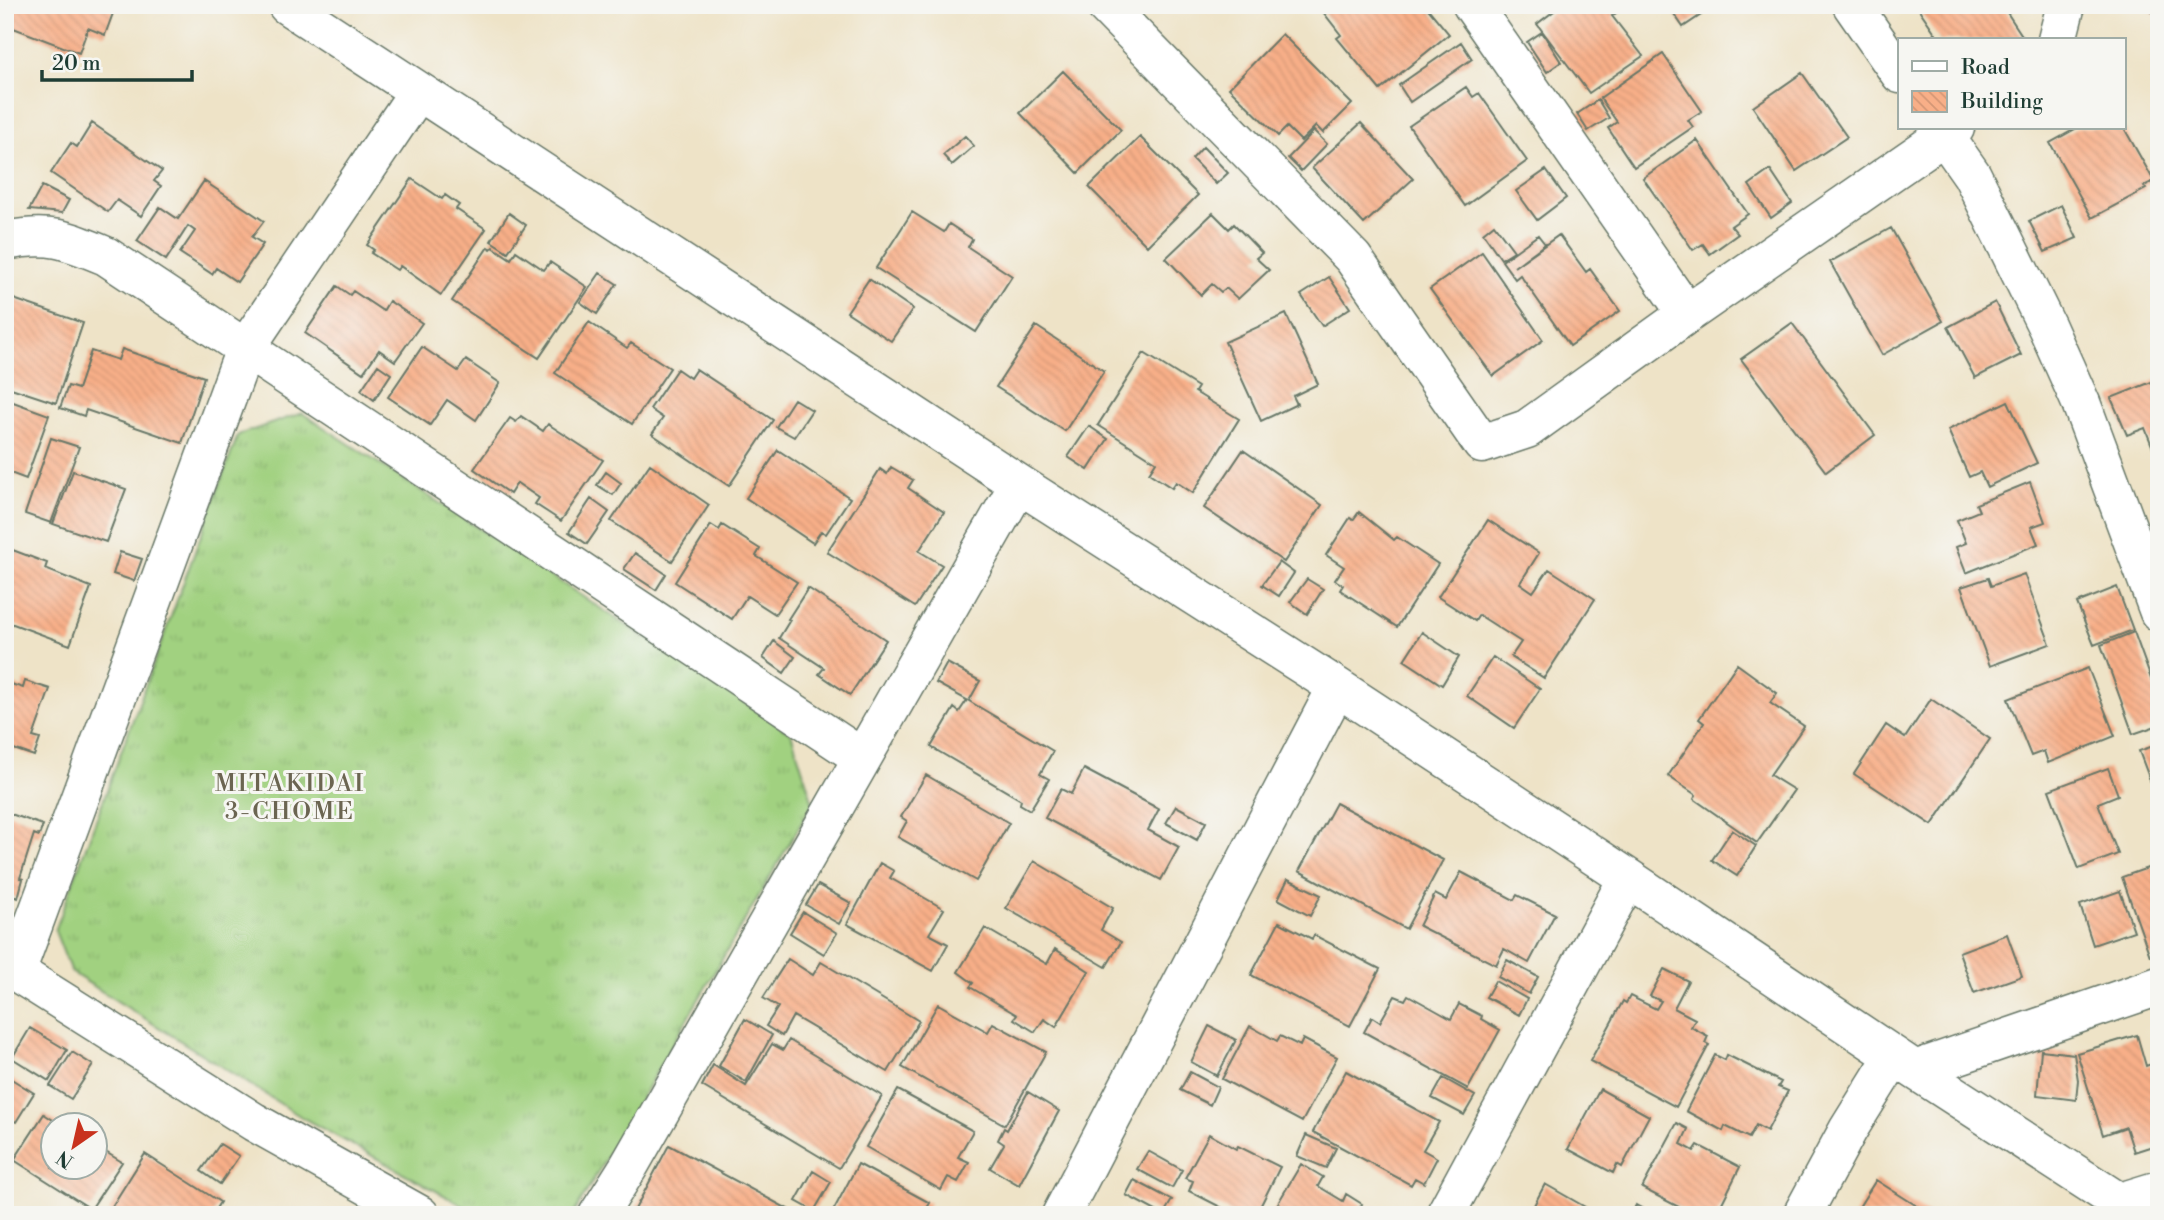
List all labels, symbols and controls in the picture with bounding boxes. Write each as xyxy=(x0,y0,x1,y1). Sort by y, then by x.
scale bar xyxy=(42,38,192,82)
legend xyxy=(1898,38,2126,130)
text: 20 m xyxy=(52,51,101,77)
text: Road xyxy=(1961,55,2010,81)
text: Building xyxy=(1960,89,2043,115)
district label: MITAKIDAI 3-CHOME xyxy=(215,769,365,827)
north arrow xyxy=(38,1112,108,1182)
text: N xyxy=(52,1145,78,1173)

